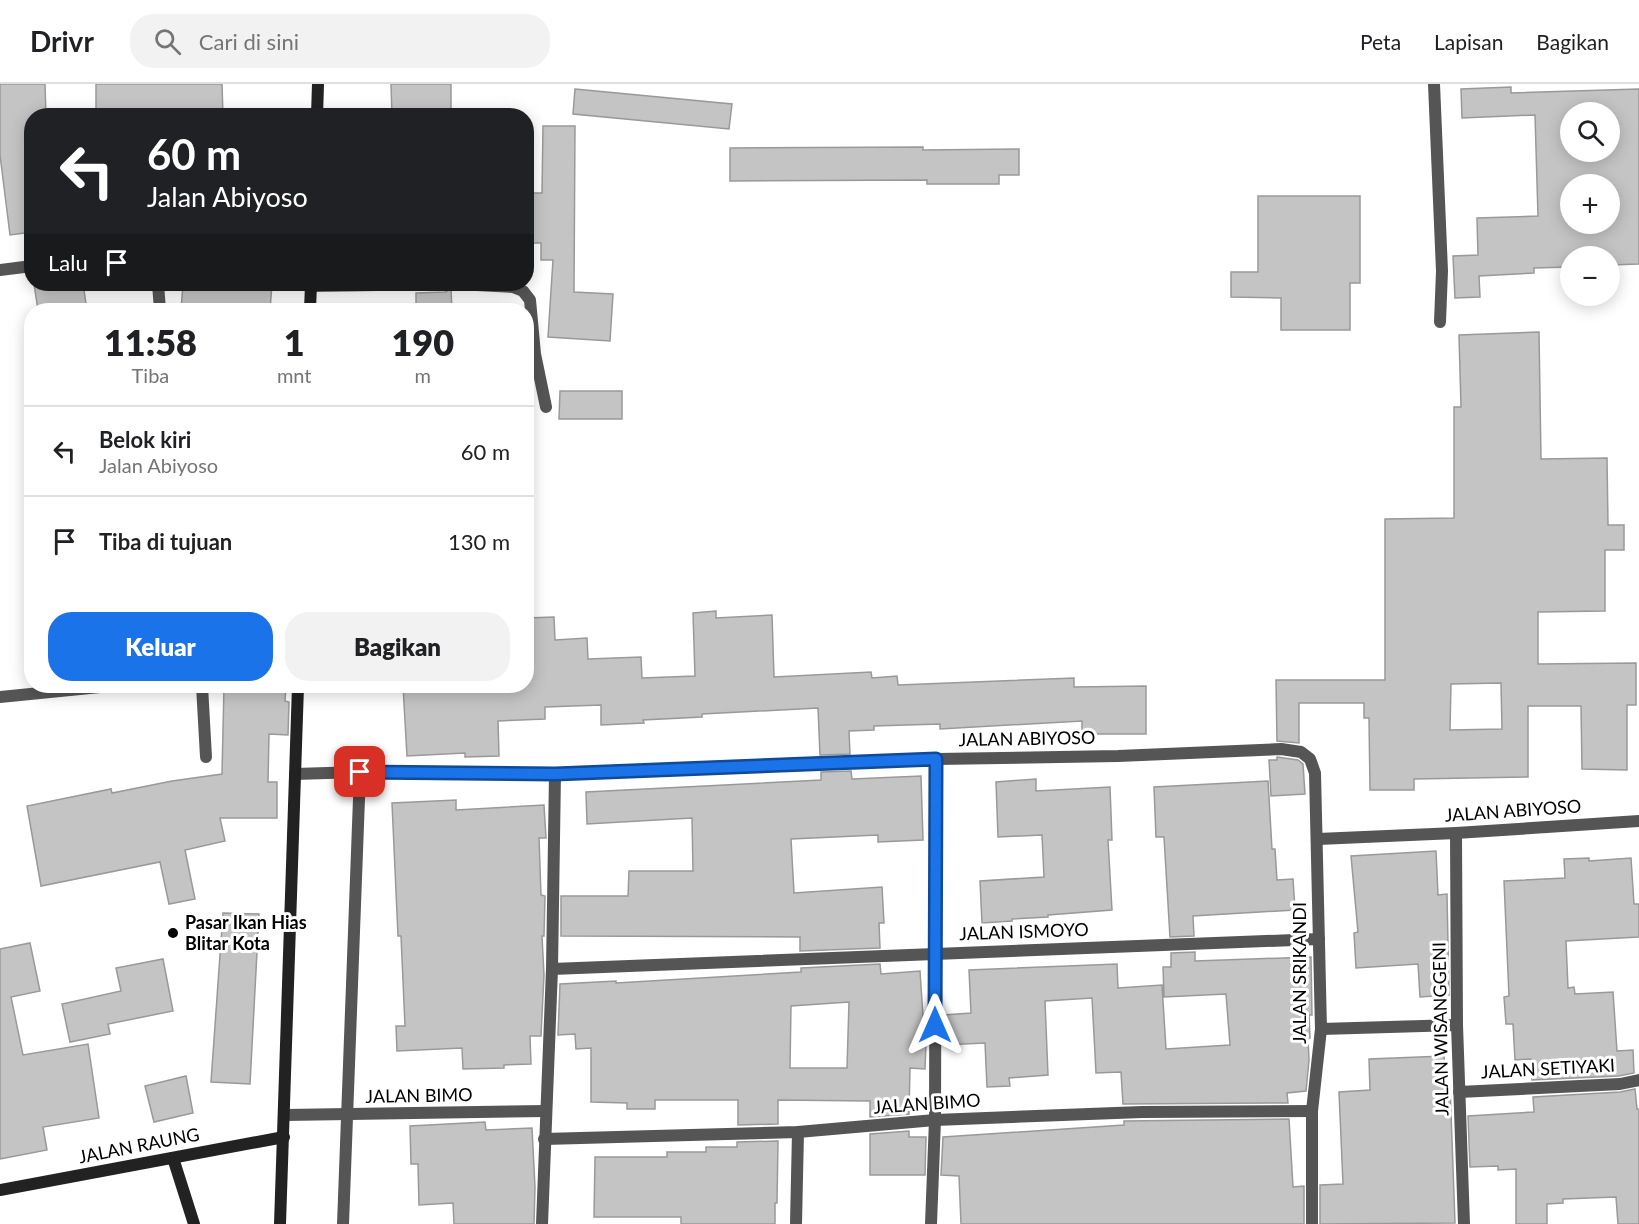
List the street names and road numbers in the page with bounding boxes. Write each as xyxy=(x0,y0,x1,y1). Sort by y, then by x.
street label: JALAN ABIYOSO xyxy=(958,726,1096,750)
street label: JALAN ABIYOSO xyxy=(1444,794,1582,826)
street label: JALAN SRIKANDI xyxy=(1288,902,1310,1044)
street label: JALAN ISMOYO xyxy=(959,918,1089,944)
street label: JALAN WISANGGENI xyxy=(1427,942,1453,1116)
street label: JALAN SETIYAKI xyxy=(1480,1054,1616,1083)
street label: JALAN BIMO xyxy=(365,1083,473,1107)
street label: JALAN BIMO xyxy=(873,1088,981,1118)
street label: JALAN RAUNG xyxy=(76,1123,201,1168)

